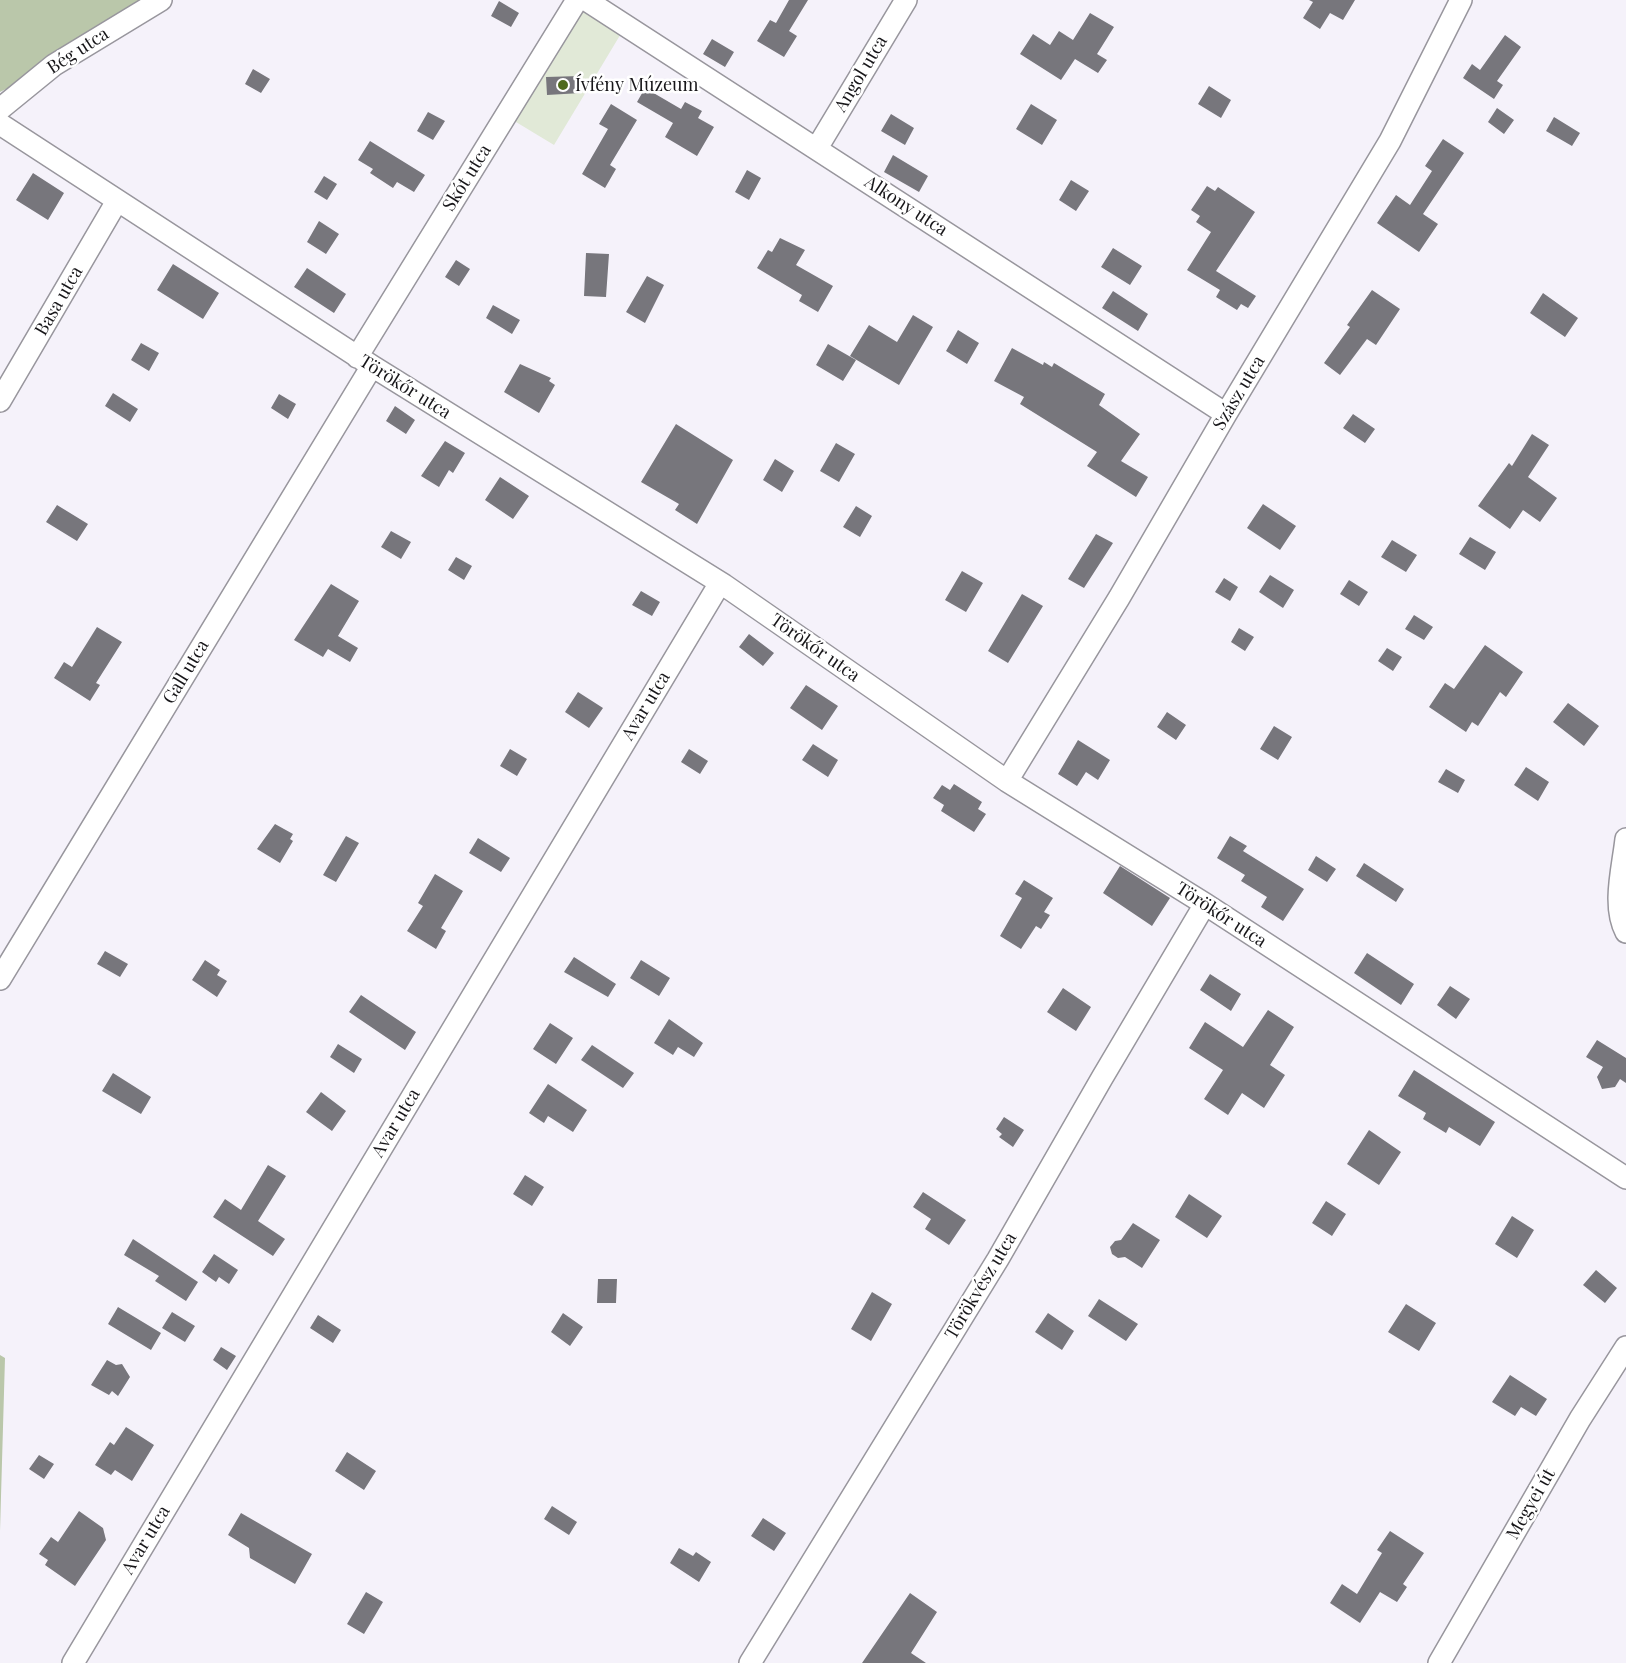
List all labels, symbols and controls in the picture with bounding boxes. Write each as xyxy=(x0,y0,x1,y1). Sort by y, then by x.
street label: Bég utca xyxy=(43,23,113,79)
street label: Angol utca xyxy=(830,32,892,116)
place label: Ívfény Múzeum xyxy=(575,74,698,96)
marker: Ívfény Múzeum xyxy=(556,78,570,92)
street label: Skót utca xyxy=(438,141,496,215)
street label: Alkony utca xyxy=(861,171,951,241)
street label: Basa utca xyxy=(31,263,87,339)
street label: Törökőr utca xyxy=(355,350,455,424)
street label: Szász utca xyxy=(1208,352,1270,434)
street label: Törökőr utca xyxy=(766,609,864,687)
street label: Gall utca xyxy=(158,636,214,708)
street label: Avar utca xyxy=(617,668,675,744)
street label: Törökőr utca xyxy=(1172,878,1270,952)
street label: Avar utca xyxy=(367,1085,425,1161)
street label: Törökvész utca xyxy=(941,1229,1021,1343)
street label: Megyei út xyxy=(1502,1465,1560,1543)
street label: Avar utca xyxy=(117,1502,175,1578)

